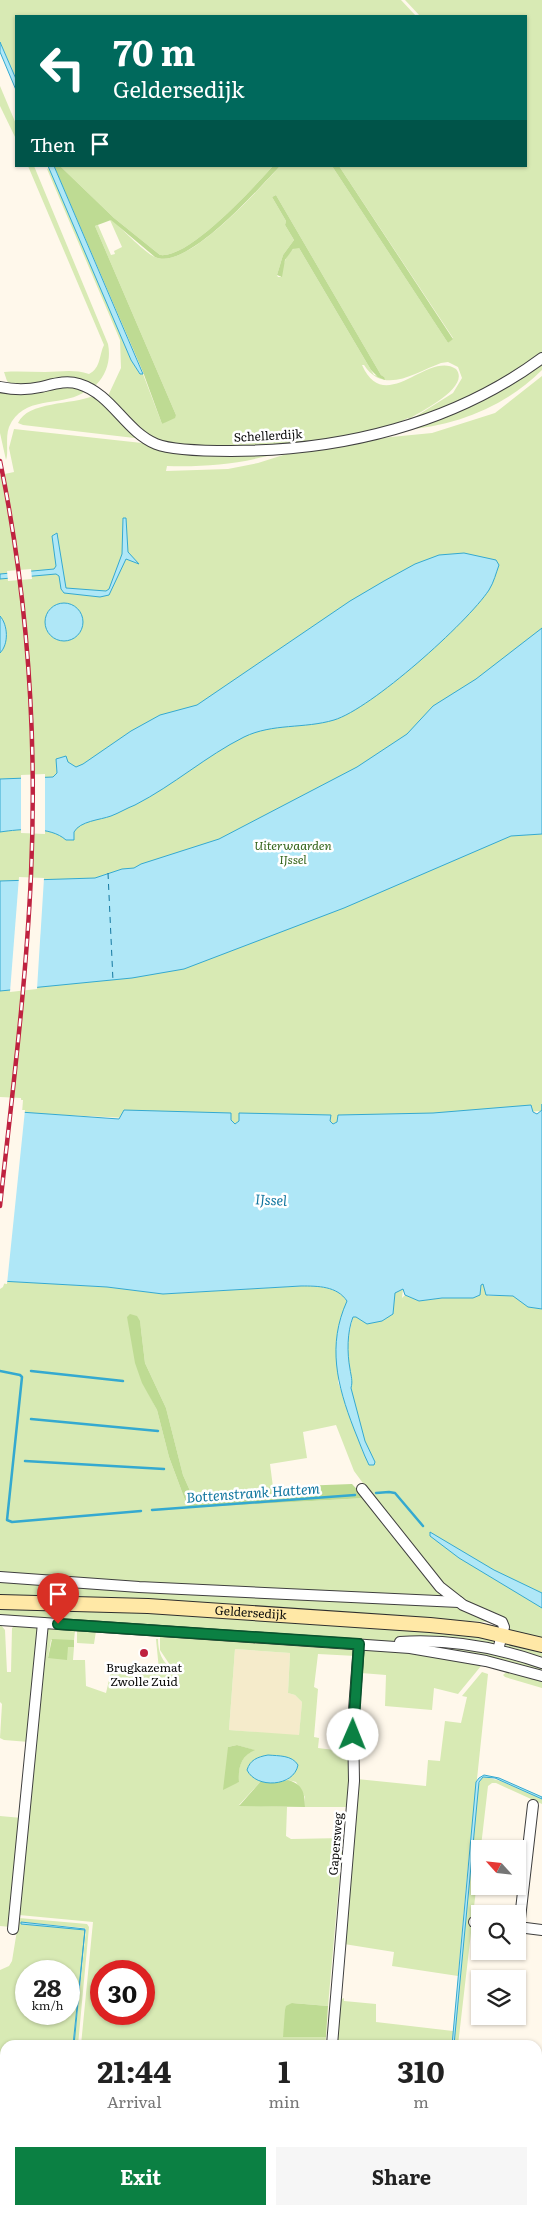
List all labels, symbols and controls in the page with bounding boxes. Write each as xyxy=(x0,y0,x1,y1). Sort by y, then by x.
text: 70 m xyxy=(113,25,195,77)
icon: left xyxy=(30,35,95,100)
text: Geldersedijk xyxy=(113,72,245,105)
text: Then xyxy=(30,130,76,158)
icon: arrive xyxy=(86,130,114,158)
street label: Schellerdijk xyxy=(233,424,303,446)
park label: Uiterwaarden IJssel xyxy=(254,836,332,868)
water label: IJssel xyxy=(255,1188,288,1210)
water label: Bottenstrank Hattem xyxy=(186,1477,321,1507)
pin xyxy=(37,1573,79,1624)
icon: arrive xyxy=(44,1580,72,1608)
street label: Geldersedijk xyxy=(214,1601,288,1623)
marker: Brugkazemat Zwolle Zuid xyxy=(138,1647,150,1659)
place label: Brugkazemat Zwolle Zuid xyxy=(106,1658,182,1690)
position arrow xyxy=(326,1708,378,1760)
street label: Gapersweg xyxy=(323,1811,347,1876)
north arrow xyxy=(471,1840,526,1895)
map controls xyxy=(471,1840,526,2025)
button: search xyxy=(471,1905,526,1960)
speed limit sign: 30 xyxy=(90,1960,155,2025)
text: 28 xyxy=(33,1968,62,2005)
button: layers xyxy=(471,1970,526,2025)
text: km/h xyxy=(32,1996,63,2014)
text: 21:44 xyxy=(97,2048,171,2092)
text: 1 xyxy=(278,2048,290,2092)
text: 310 xyxy=(397,2048,445,2092)
text: Arrival xyxy=(107,2089,162,2113)
text: min xyxy=(268,2089,300,2113)
text: m xyxy=(413,2089,429,2113)
button: Exit xyxy=(15,2147,266,2205)
button: Share xyxy=(276,2147,527,2205)

